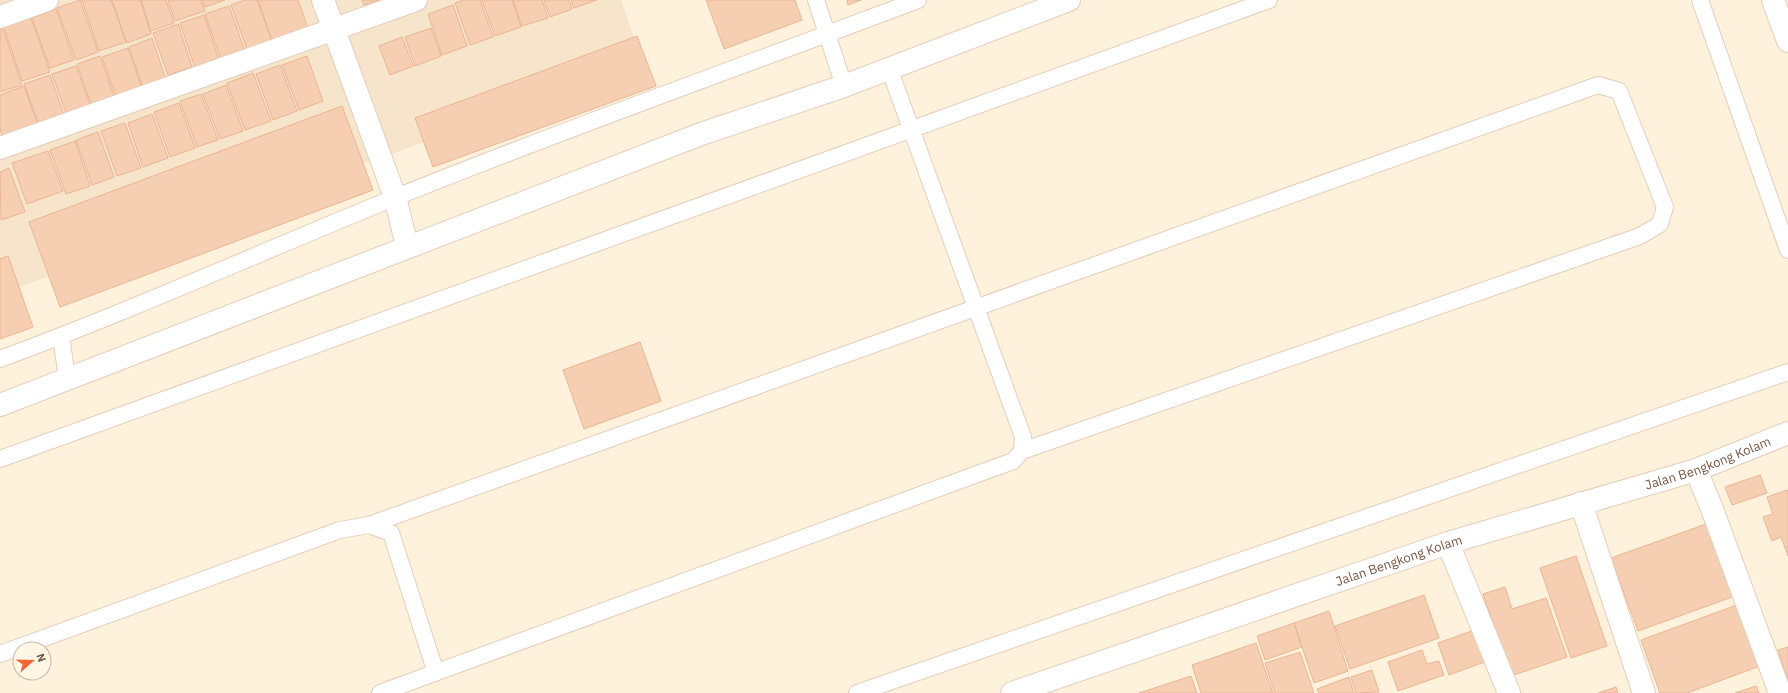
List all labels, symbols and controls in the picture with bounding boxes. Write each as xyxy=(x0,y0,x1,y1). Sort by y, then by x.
street label: Jalan Bengkong Kolam xyxy=(1643,433,1773,494)
street label: Jalan Bengkong Kolam xyxy=(1333,531,1464,590)
north arrow xyxy=(12,641,52,681)
text: N xyxy=(33,651,49,664)

